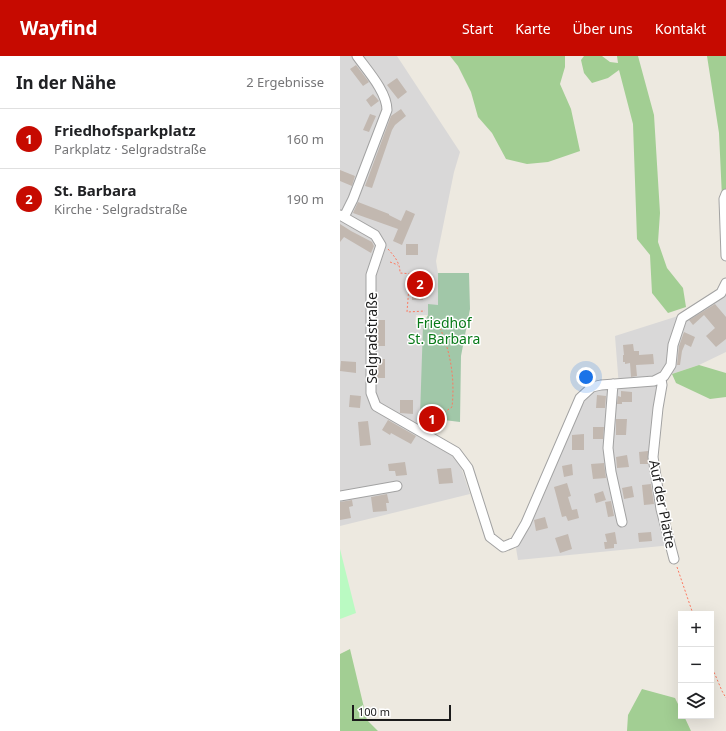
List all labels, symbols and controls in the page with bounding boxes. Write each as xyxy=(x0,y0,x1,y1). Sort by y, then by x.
text: Wayfind xyxy=(20,15,98,41)
text: Start xyxy=(462,19,493,38)
text: Karte xyxy=(515,19,551,38)
text: Über uns xyxy=(573,19,633,38)
text: Kontakt xyxy=(655,19,706,38)
text: In der Nähe xyxy=(16,71,116,94)
text: 2 Ergebnisse xyxy=(246,73,324,91)
text: Friedhofsparkplatz xyxy=(54,120,196,140)
text: 1 xyxy=(25,130,33,148)
text: 160 m xyxy=(286,130,324,148)
text: Parkplatz · Selgradstraße xyxy=(54,140,206,158)
text: St. Barbara xyxy=(54,180,136,200)
text: 2 xyxy=(25,190,33,208)
text: 190 m xyxy=(286,190,324,208)
text: Kirche · Selgradstraße xyxy=(54,200,187,218)
pin: 2 xyxy=(407,269,433,299)
street label: Selgradstraße xyxy=(362,292,381,384)
park label: Friedhof St. Barbara xyxy=(408,313,480,348)
your location xyxy=(576,367,596,387)
pin: 1 xyxy=(419,404,445,434)
street label: Auf der Platte xyxy=(645,458,681,550)
map controls xyxy=(678,611,714,719)
button: + xyxy=(678,611,714,647)
button: − xyxy=(678,647,714,683)
button: layers xyxy=(678,683,714,719)
scale bar xyxy=(352,703,451,722)
text: 100 m xyxy=(358,704,390,719)

